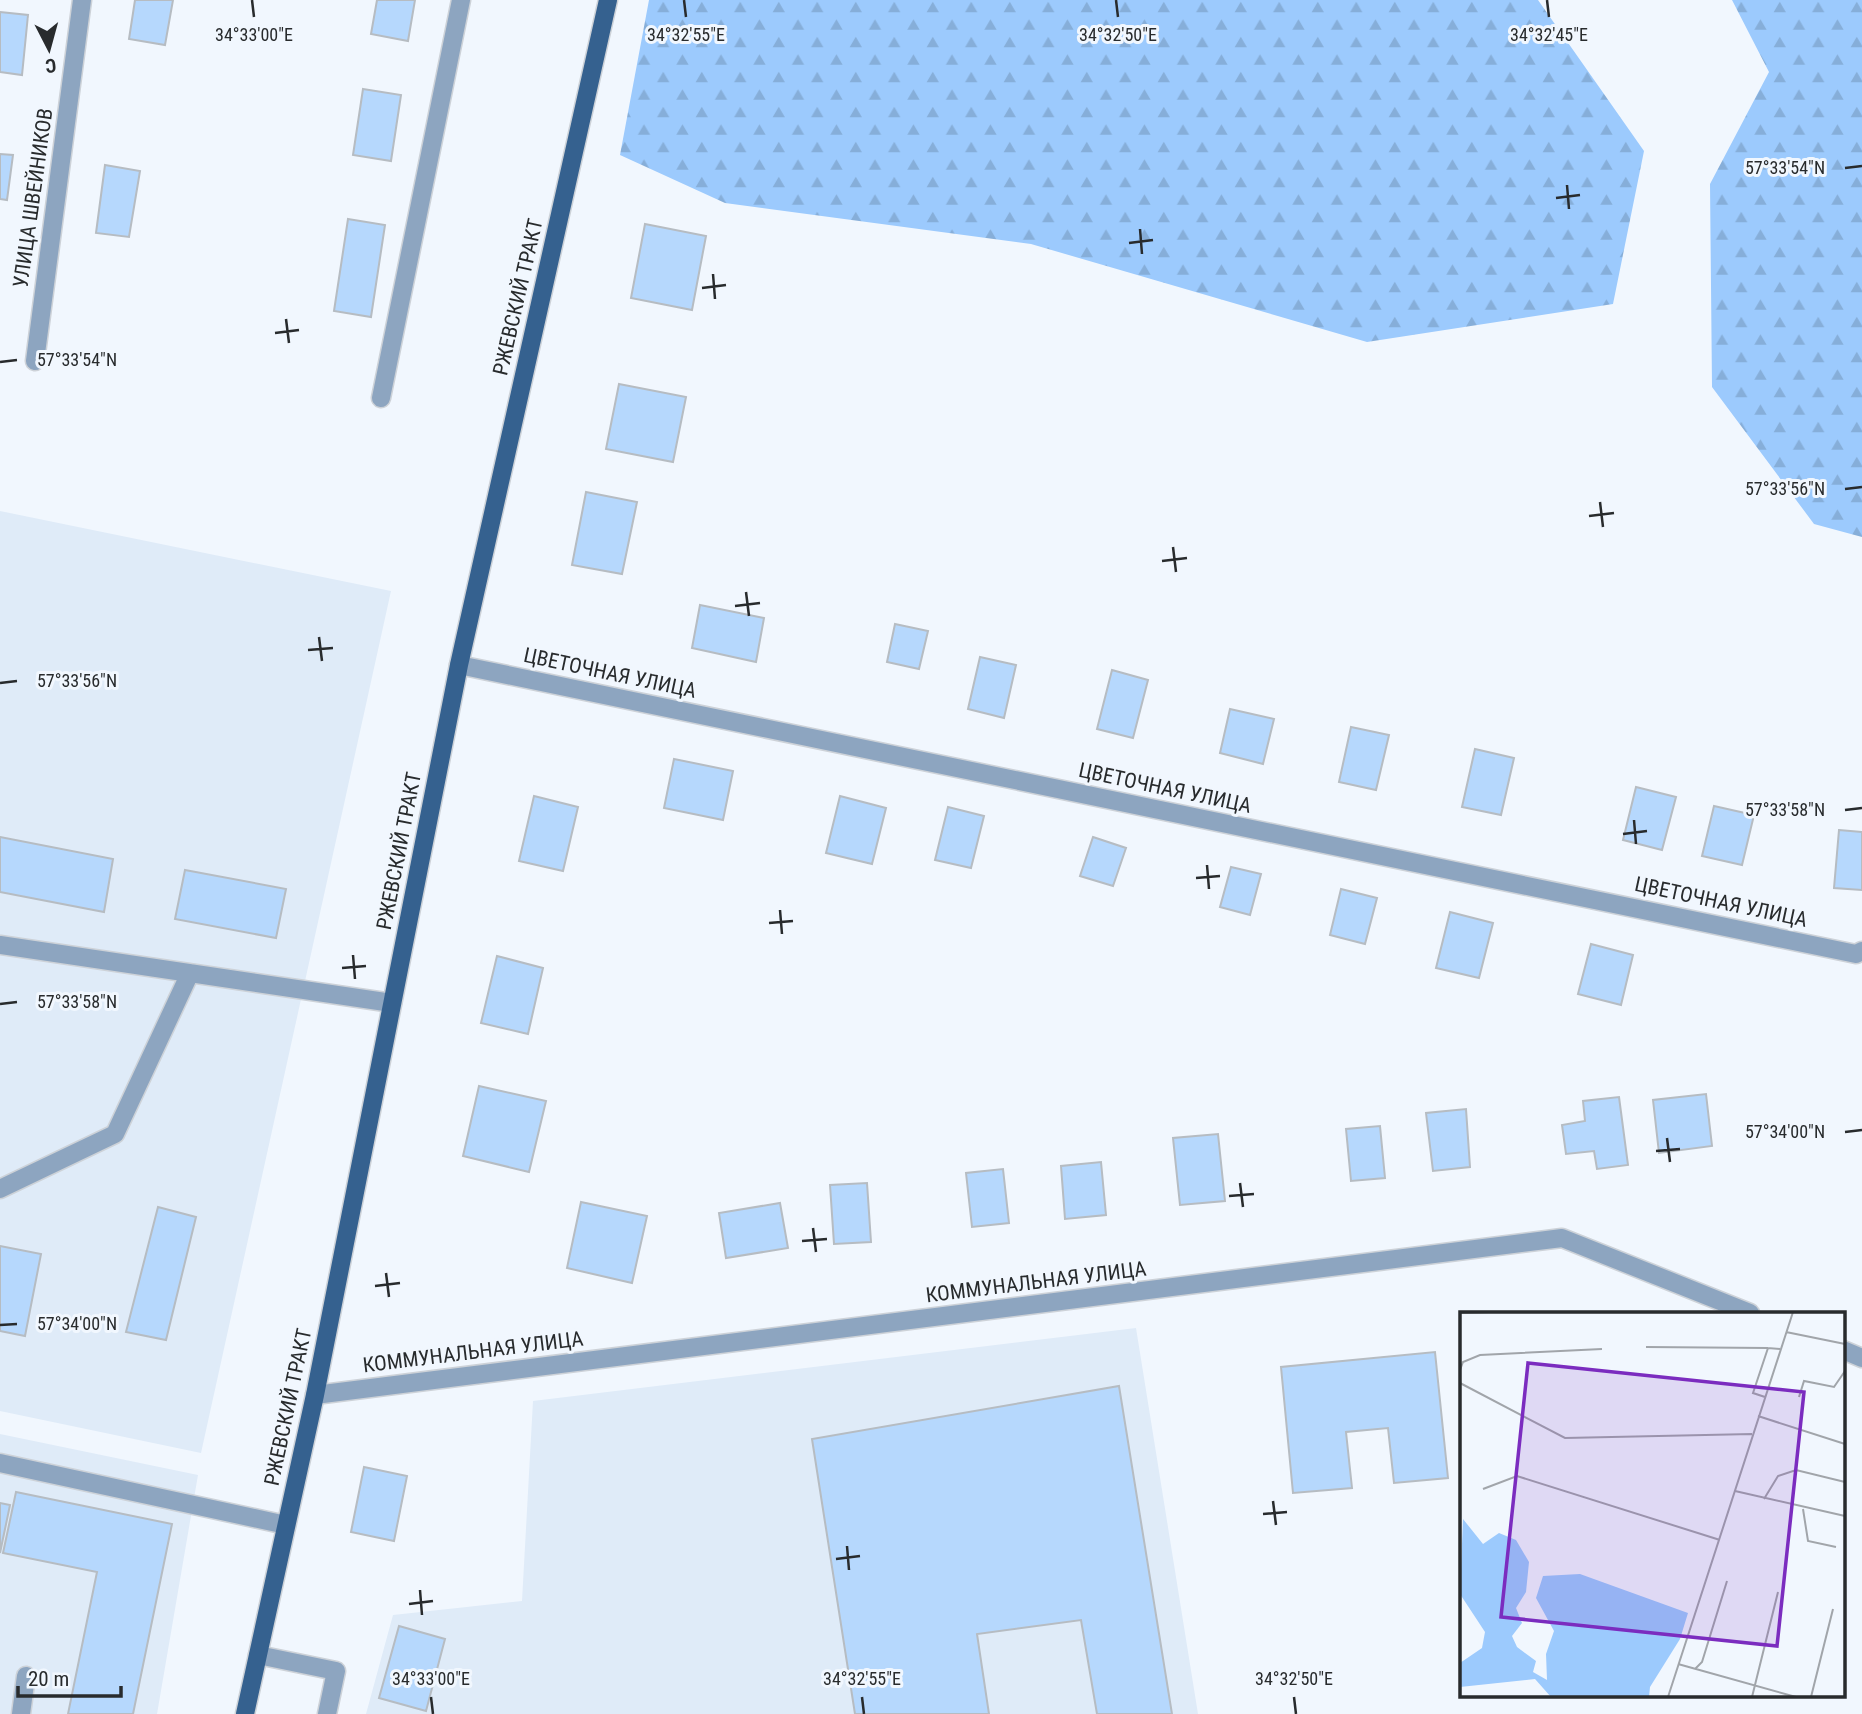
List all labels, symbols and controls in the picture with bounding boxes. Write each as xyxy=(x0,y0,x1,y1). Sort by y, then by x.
north arrow xyxy=(14,14,84,84)
text: 34°33'00"E xyxy=(215,24,293,45)
text: 34°32'55"E xyxy=(647,24,725,45)
text: 34°32'50"E xyxy=(1079,24,1157,45)
text: 34°32'45"E xyxy=(1510,24,1588,45)
text: С xyxy=(44,53,57,77)
street label: УЛИЦА ШВЕЙНИКОВ xyxy=(9,107,57,289)
text: 57°33'54"N xyxy=(1745,157,1825,178)
street label: РЖЕВСКИЙ ТРАКТ xyxy=(488,216,548,378)
text: 57°33'54"N xyxy=(37,349,117,370)
text: 57°33'56"N xyxy=(1745,478,1825,499)
street label: ЦВЕТОЧНАЯ УЛИЦА xyxy=(521,643,699,703)
text: 57°33'56"N xyxy=(37,670,117,691)
street label: ЦВЕТОЧНАЯ УЛИЦА xyxy=(1076,758,1254,818)
street label: РЖЕВСКИЙ ТРАКТ xyxy=(372,770,426,932)
text: 57°33'58"N xyxy=(1745,799,1825,820)
street label: ЦВЕТОЧНАЯ УЛИЦА xyxy=(1632,872,1810,932)
text: 57°33'58"N xyxy=(37,991,117,1012)
text: 57°34'00"N xyxy=(1745,1121,1825,1142)
street label: КОММУНАЛЬНАЯ УЛИЦА xyxy=(924,1257,1148,1307)
inset map xyxy=(1460,1312,1844,1696)
text: 57°34'00"N xyxy=(37,1313,117,1334)
street label: РЖЕВСКИЙ ТРАКТ xyxy=(260,1326,316,1488)
street label: КОММУНАЛЬНАЯ УЛИЦА xyxy=(361,1327,585,1377)
scale bar xyxy=(18,1654,121,1698)
text: 20 m xyxy=(28,1667,69,1691)
text: 34°33'00"E xyxy=(392,1668,470,1689)
text: 34°32'55"E xyxy=(823,1668,901,1689)
text: 34°32'50"E xyxy=(1255,1668,1333,1689)

